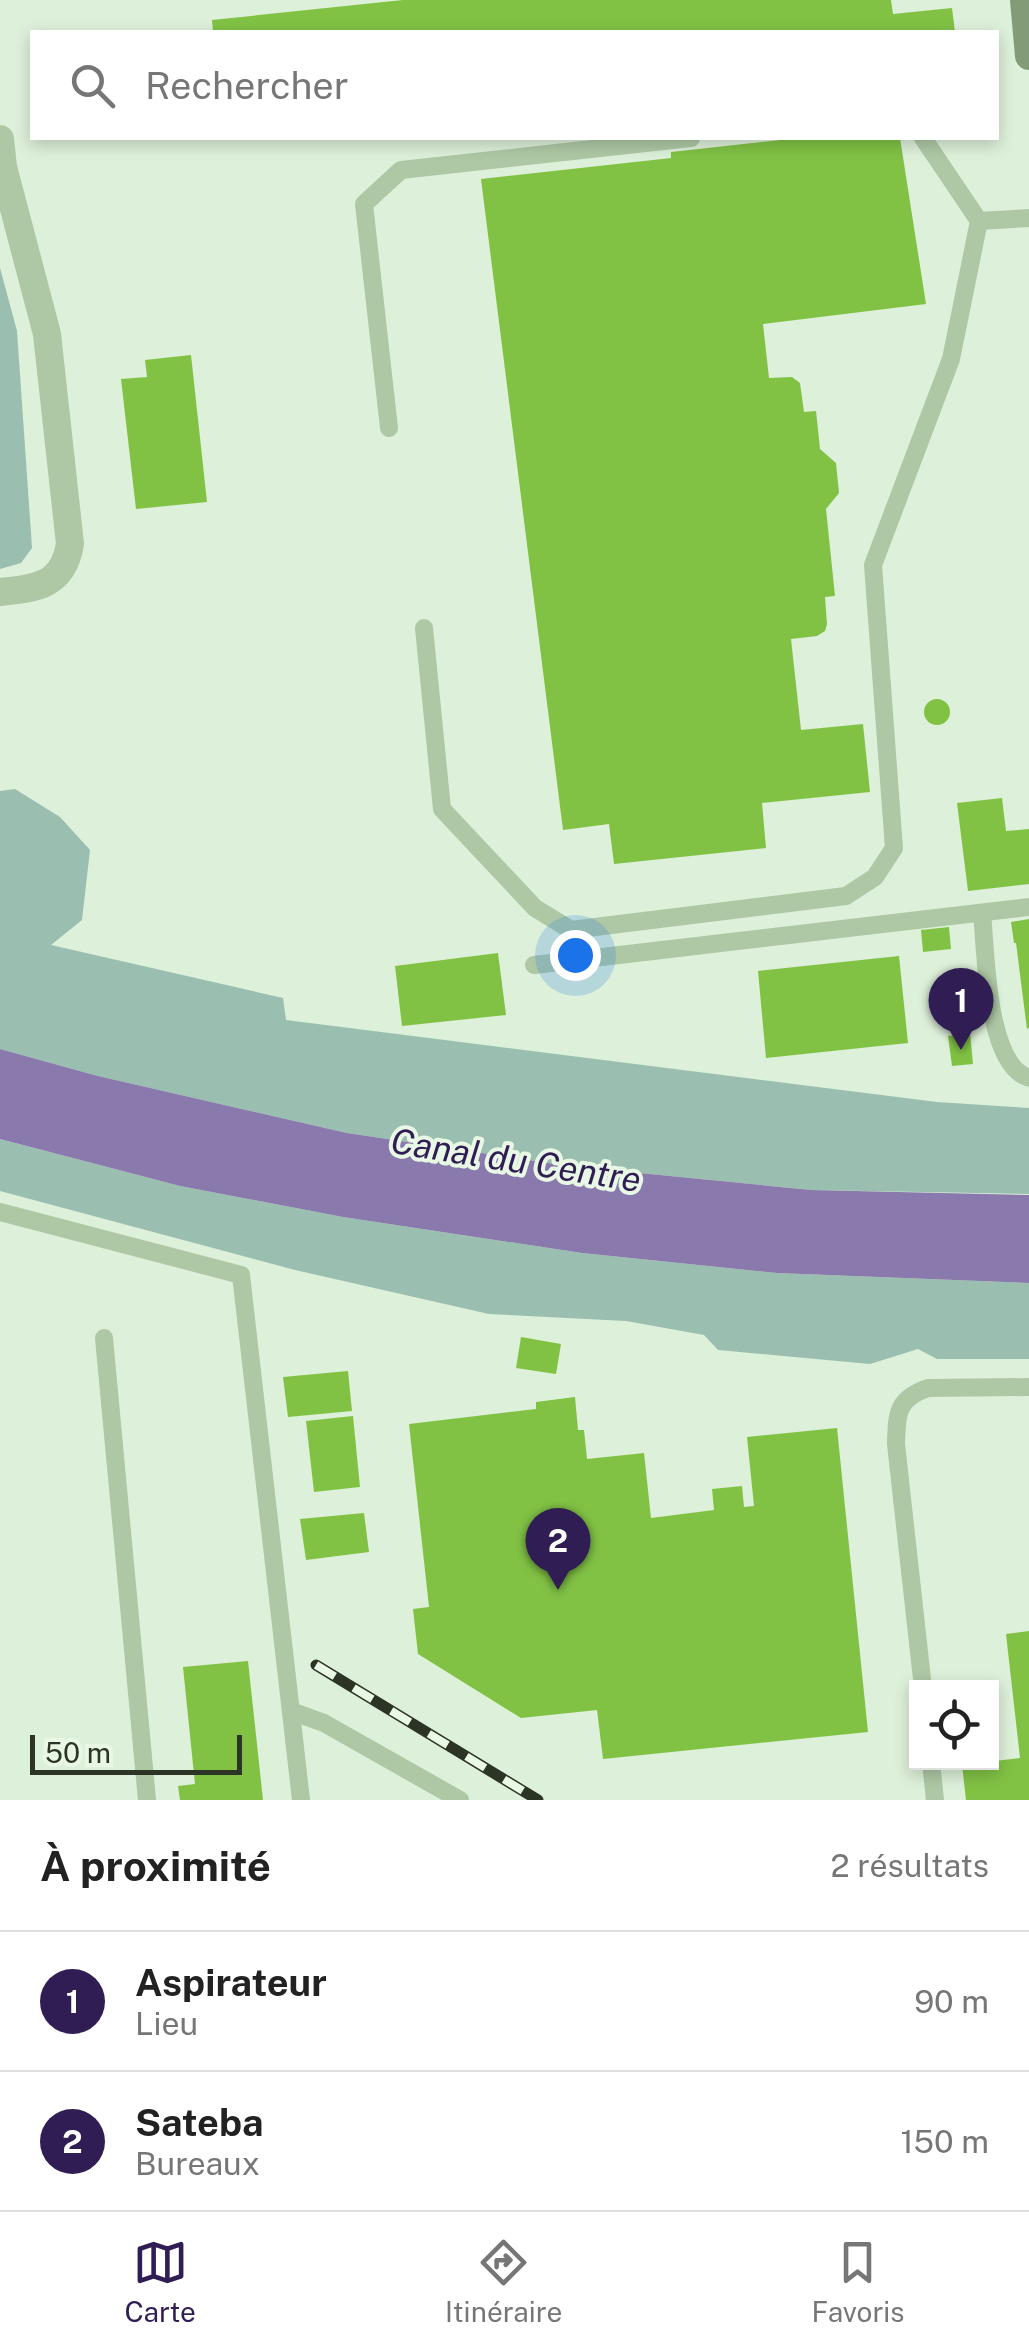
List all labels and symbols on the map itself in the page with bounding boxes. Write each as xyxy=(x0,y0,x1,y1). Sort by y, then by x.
your location xyxy=(550,930,601,981)
pin: 1 xyxy=(928,968,994,1050)
water label: Canal du Centre xyxy=(388,1120,644,1200)
pin: 2 xyxy=(526,1508,590,1590)
scale bar xyxy=(30,1730,242,1774)

